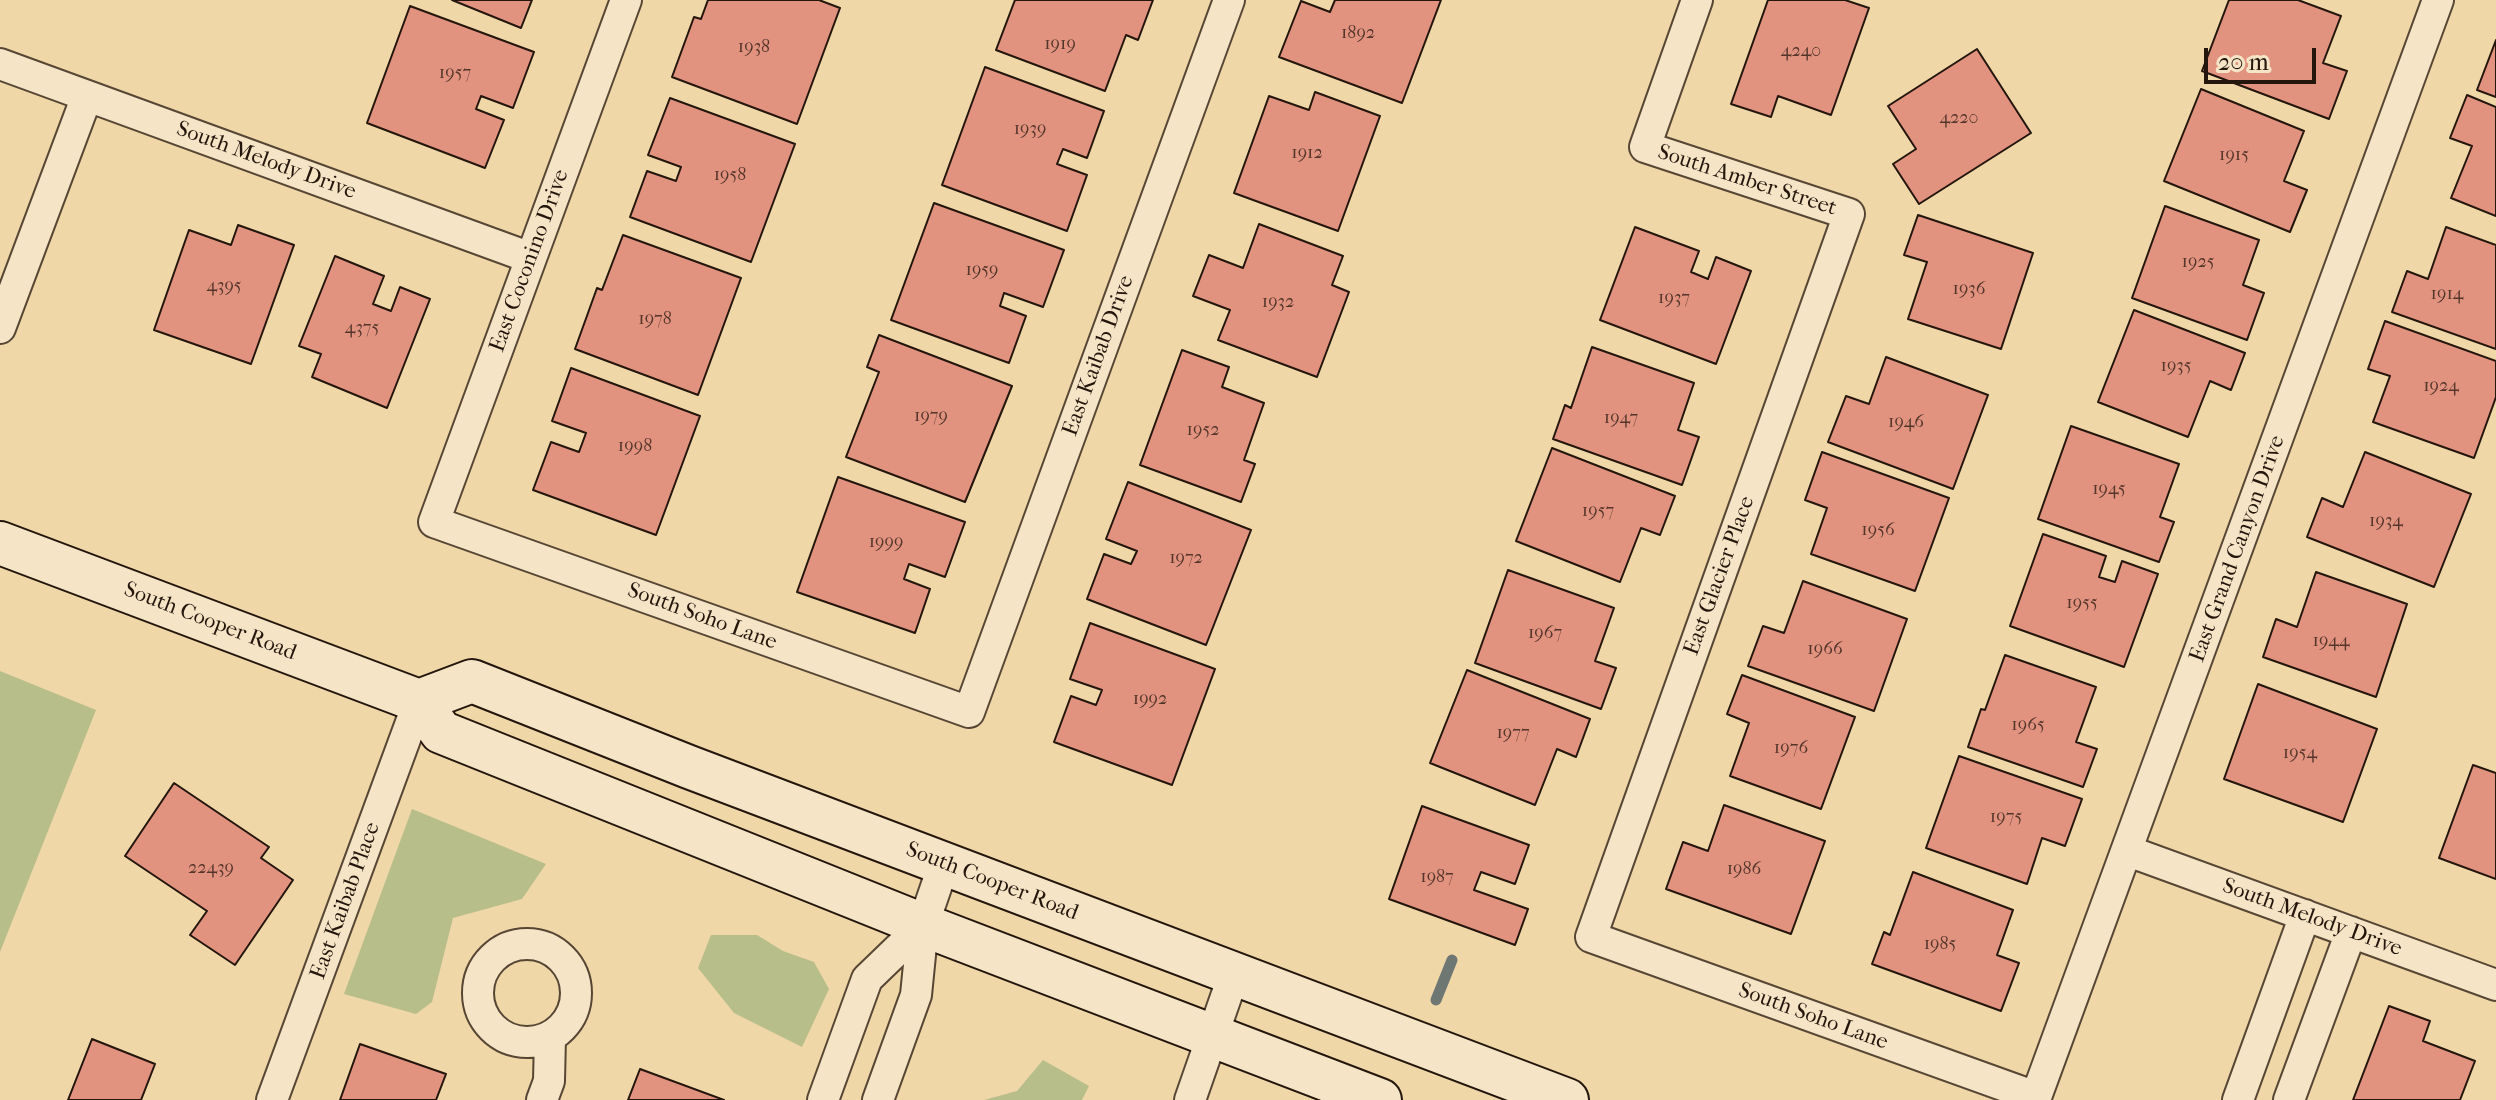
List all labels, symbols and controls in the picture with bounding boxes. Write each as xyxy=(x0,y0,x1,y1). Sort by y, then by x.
house number: 1892 xyxy=(1341,23,1375,45)
scale bar xyxy=(2208,32,2320,82)
house number: 1919 xyxy=(1044,34,1076,56)
house number: 1938 xyxy=(738,37,770,59)
house number: 4240 xyxy=(1781,41,1821,63)
text: 20 m xyxy=(2218,48,2269,76)
house number: 1957 xyxy=(439,63,471,85)
house number: 4220 xyxy=(1939,108,1979,130)
street label: South Melody Drive xyxy=(173,116,359,206)
house number: 1939 xyxy=(1014,119,1046,141)
street label: South Amber Street xyxy=(1654,140,1840,222)
house number: 1912 xyxy=(1291,143,1323,165)
house number: 1915 xyxy=(2219,145,2249,167)
house number: 1958 xyxy=(714,165,746,187)
street label: East Coconino Drive xyxy=(485,166,575,356)
house number: 1925 xyxy=(2182,252,2214,274)
house number: 1959 xyxy=(965,260,999,282)
street label: East Kaibab Drive xyxy=(1058,272,1140,440)
house number: 4395 xyxy=(206,276,242,298)
house number: 1936 xyxy=(1953,279,1985,301)
house number: 1914 xyxy=(2431,284,2463,306)
house number: 1937 xyxy=(1658,288,1690,310)
house number: 1932 xyxy=(1262,292,1294,314)
house number: 1978 xyxy=(638,309,672,331)
house number: 4375 xyxy=(345,318,379,340)
house number: 1935 xyxy=(2160,356,2192,378)
house number: 1924 xyxy=(2423,376,2459,398)
house number: 1979 xyxy=(914,406,948,428)
house number: 1947 xyxy=(1604,408,1638,430)
house number: 1946 xyxy=(1888,412,1924,434)
house number: 1952 xyxy=(1187,420,1219,442)
street label: East Grand Canyon Drive xyxy=(2185,432,2291,666)
house number: 1998 xyxy=(618,436,652,458)
house number: 1945 xyxy=(2092,479,2126,501)
street label: East Glacier Place xyxy=(1679,493,1761,659)
house number: 1957 xyxy=(1582,501,1614,523)
house number: 1934 xyxy=(2369,511,2403,533)
house number: 1956 xyxy=(1861,520,1895,542)
house number: 1999 xyxy=(869,532,903,554)
house number: 1972 xyxy=(1169,548,1203,570)
street label: South Cooper Road xyxy=(120,577,300,667)
street label: South Soho Lane xyxy=(624,578,780,656)
house number: 1955 xyxy=(2066,593,2098,615)
house number: 1967 xyxy=(1528,623,1562,645)
house number: 1944 xyxy=(2312,631,2350,653)
house number: 1966 xyxy=(1807,639,1843,661)
house number: 1992 xyxy=(1133,689,1167,711)
house number: 1965 xyxy=(2011,715,2045,737)
house number: 1977 xyxy=(1496,723,1530,745)
house number: 1976 xyxy=(1774,738,1808,760)
house number: 1954 xyxy=(2283,743,2317,765)
house number: 1975 xyxy=(1990,807,2022,829)
street label: East Kaibab Place xyxy=(305,819,387,983)
street label: South Cooper Road xyxy=(902,837,1082,927)
house number: 22439 xyxy=(188,858,234,880)
house number: 1986 xyxy=(1727,859,1761,881)
house number: 1987 xyxy=(1420,867,1454,889)
street label: South Melody Drive xyxy=(2219,873,2405,963)
house number: 1985 xyxy=(1924,934,1956,956)
street label: South Soho Lane xyxy=(1735,978,1891,1056)

